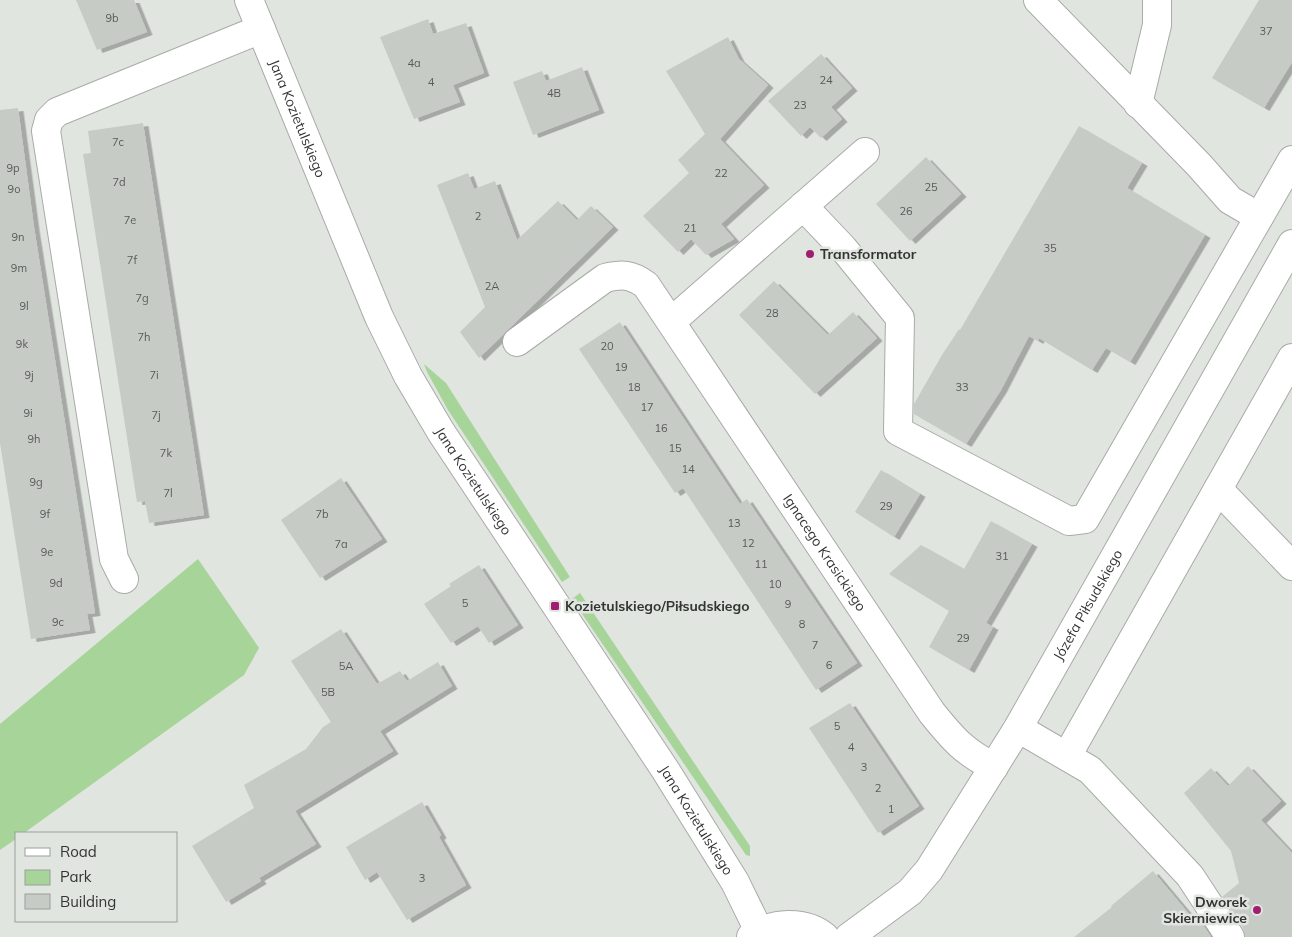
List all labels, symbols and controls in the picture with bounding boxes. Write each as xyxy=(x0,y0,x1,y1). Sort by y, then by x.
house number: 9b xyxy=(105,11,119,25)
house number: 37 xyxy=(1259,24,1273,38)
house number: 4a xyxy=(407,56,421,70)
street label: Jana Kozietulskiego xyxy=(265,57,330,180)
house number: 24 xyxy=(819,73,833,87)
house number: 4 xyxy=(428,75,435,89)
house number: 4B xyxy=(547,86,561,100)
house number: 23 xyxy=(793,98,807,112)
house number: 7c xyxy=(112,135,125,149)
house number: 9p xyxy=(6,161,20,175)
house number: 22 xyxy=(714,166,728,180)
house number: 7d xyxy=(112,175,126,189)
house number: 25 xyxy=(924,180,938,194)
house number: 9o xyxy=(8,182,20,196)
house number: 26 xyxy=(899,204,913,218)
house number: 2 xyxy=(475,209,482,223)
house number: 7e xyxy=(124,213,136,227)
house number: 21 xyxy=(683,221,697,235)
house number: 9n xyxy=(11,230,25,244)
house number: 35 xyxy=(1043,241,1057,255)
place label: Transformator xyxy=(820,245,917,263)
marker: Transformator xyxy=(804,248,816,260)
house number: 7f xyxy=(127,253,137,267)
house number: 9m xyxy=(11,261,27,275)
house number: 2A xyxy=(485,279,499,293)
house number: 7g xyxy=(135,291,149,305)
house number: 9l xyxy=(19,299,29,313)
house number: 28 xyxy=(765,306,779,320)
house number: 7h xyxy=(137,330,151,344)
house number: 9k xyxy=(16,337,28,351)
house number: 20 xyxy=(600,339,614,353)
house number: 19 xyxy=(614,360,628,374)
house number: 9j xyxy=(24,368,34,382)
house number: 7i xyxy=(149,368,159,382)
house number: 18 xyxy=(627,380,641,394)
house number: 33 xyxy=(955,380,969,394)
house number: 17 xyxy=(640,400,654,414)
house number: 9i xyxy=(23,406,33,420)
house number: 7j xyxy=(151,408,161,422)
house number: 16 xyxy=(654,421,668,435)
street label: Jana Kozietulskiego xyxy=(431,424,516,538)
house number: 9h xyxy=(27,432,41,446)
house number: 15 xyxy=(668,441,682,455)
house number: 7k xyxy=(160,446,172,460)
house number: 14 xyxy=(681,462,695,476)
house number: 9g xyxy=(29,475,43,489)
house number: 7l xyxy=(163,486,173,500)
street label: Ignacego Krasickiego xyxy=(779,490,870,615)
house number: 29 xyxy=(879,499,893,513)
house number: 9f xyxy=(40,507,50,521)
house number: 7b xyxy=(315,507,329,521)
house number: 13 xyxy=(727,516,741,530)
house number: 12 xyxy=(741,536,755,550)
house number: 7a xyxy=(334,537,348,551)
house number: 9e xyxy=(41,545,53,559)
street label: Józefa Piłsudskiego xyxy=(1049,546,1126,664)
house number: 31 xyxy=(995,549,1009,563)
house number: 11 xyxy=(754,557,768,571)
house number: 9d xyxy=(49,576,63,590)
house number: 10 xyxy=(768,577,782,591)
house number: 5 xyxy=(462,596,469,610)
place label: Kozietulskiego/Piłsudskiego xyxy=(565,597,750,615)
house number: 9 xyxy=(785,597,791,611)
marker: Kozietulskiego/Piłsudskiego xyxy=(549,600,561,612)
house number: 9c xyxy=(52,615,65,629)
house number: 8 xyxy=(799,617,806,631)
house number: 29 xyxy=(956,631,970,645)
house number: 7 xyxy=(812,638,818,652)
house number: 6 xyxy=(826,658,833,672)
house number: 5A xyxy=(339,659,353,673)
house number: 5B xyxy=(321,685,335,699)
house number: 5 xyxy=(834,719,841,733)
house number: 4 xyxy=(848,740,855,754)
house number: 3 xyxy=(861,760,867,774)
street label: Jana Kozietulskiego xyxy=(656,762,737,878)
house number: 2 xyxy=(875,781,882,795)
house number: 1 xyxy=(888,802,894,816)
legend xyxy=(15,832,178,922)
text: Road xyxy=(60,842,97,861)
text: Park xyxy=(60,867,92,886)
house number: 3 xyxy=(419,871,425,885)
text: Building xyxy=(60,892,116,911)
place label: Dworek Skierniewice xyxy=(1163,893,1247,927)
marker: Dworek Skierniewice xyxy=(1251,904,1263,916)

